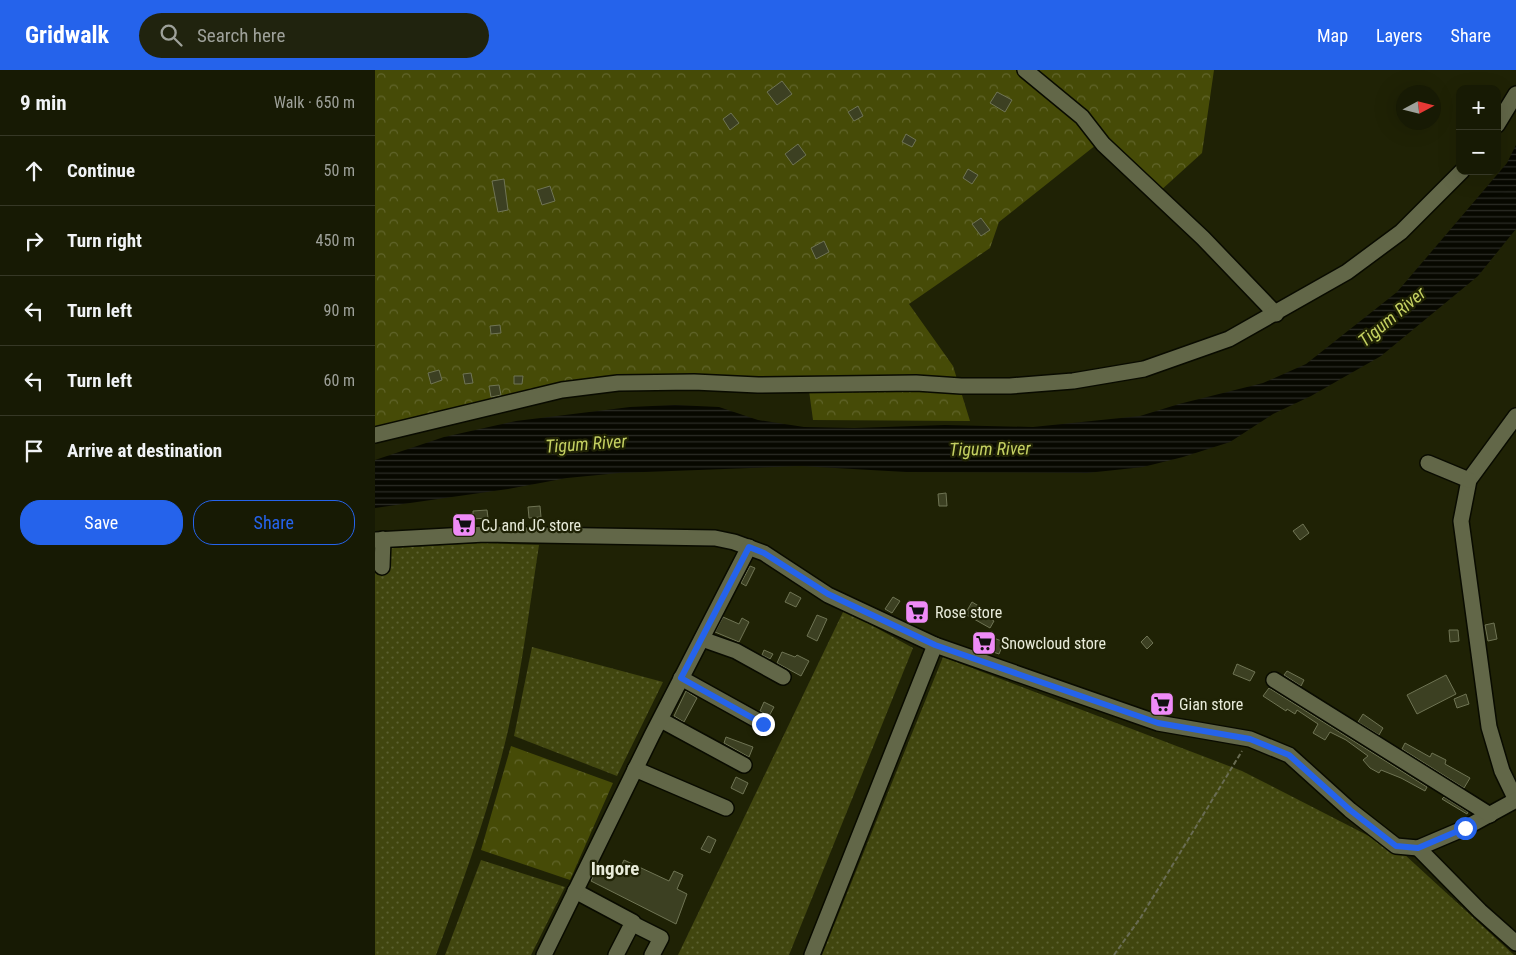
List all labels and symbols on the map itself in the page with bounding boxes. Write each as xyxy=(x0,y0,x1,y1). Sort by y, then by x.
north arrow xyxy=(1396,85,1441,130)
water label: Tigum River xyxy=(1354,282,1430,351)
water label: Tigum River xyxy=(545,430,628,457)
water label: Tigum River xyxy=(949,437,1032,460)
supermarket icon: CJ and JC store xyxy=(451,512,477,538)
place label: CJ and JC store xyxy=(481,516,581,535)
supermarket icon: Rose store xyxy=(904,599,930,625)
place label: Rose store xyxy=(935,603,1002,622)
supermarket icon: Snowcloud store xyxy=(971,630,997,656)
place label: Snowcloud store xyxy=(1001,634,1106,653)
supermarket icon: Gian store xyxy=(1149,691,1175,717)
place label: Gian store xyxy=(1179,695,1243,714)
route end xyxy=(752,713,775,736)
route start xyxy=(1454,817,1477,840)
district label: Ingore xyxy=(591,857,639,880)

